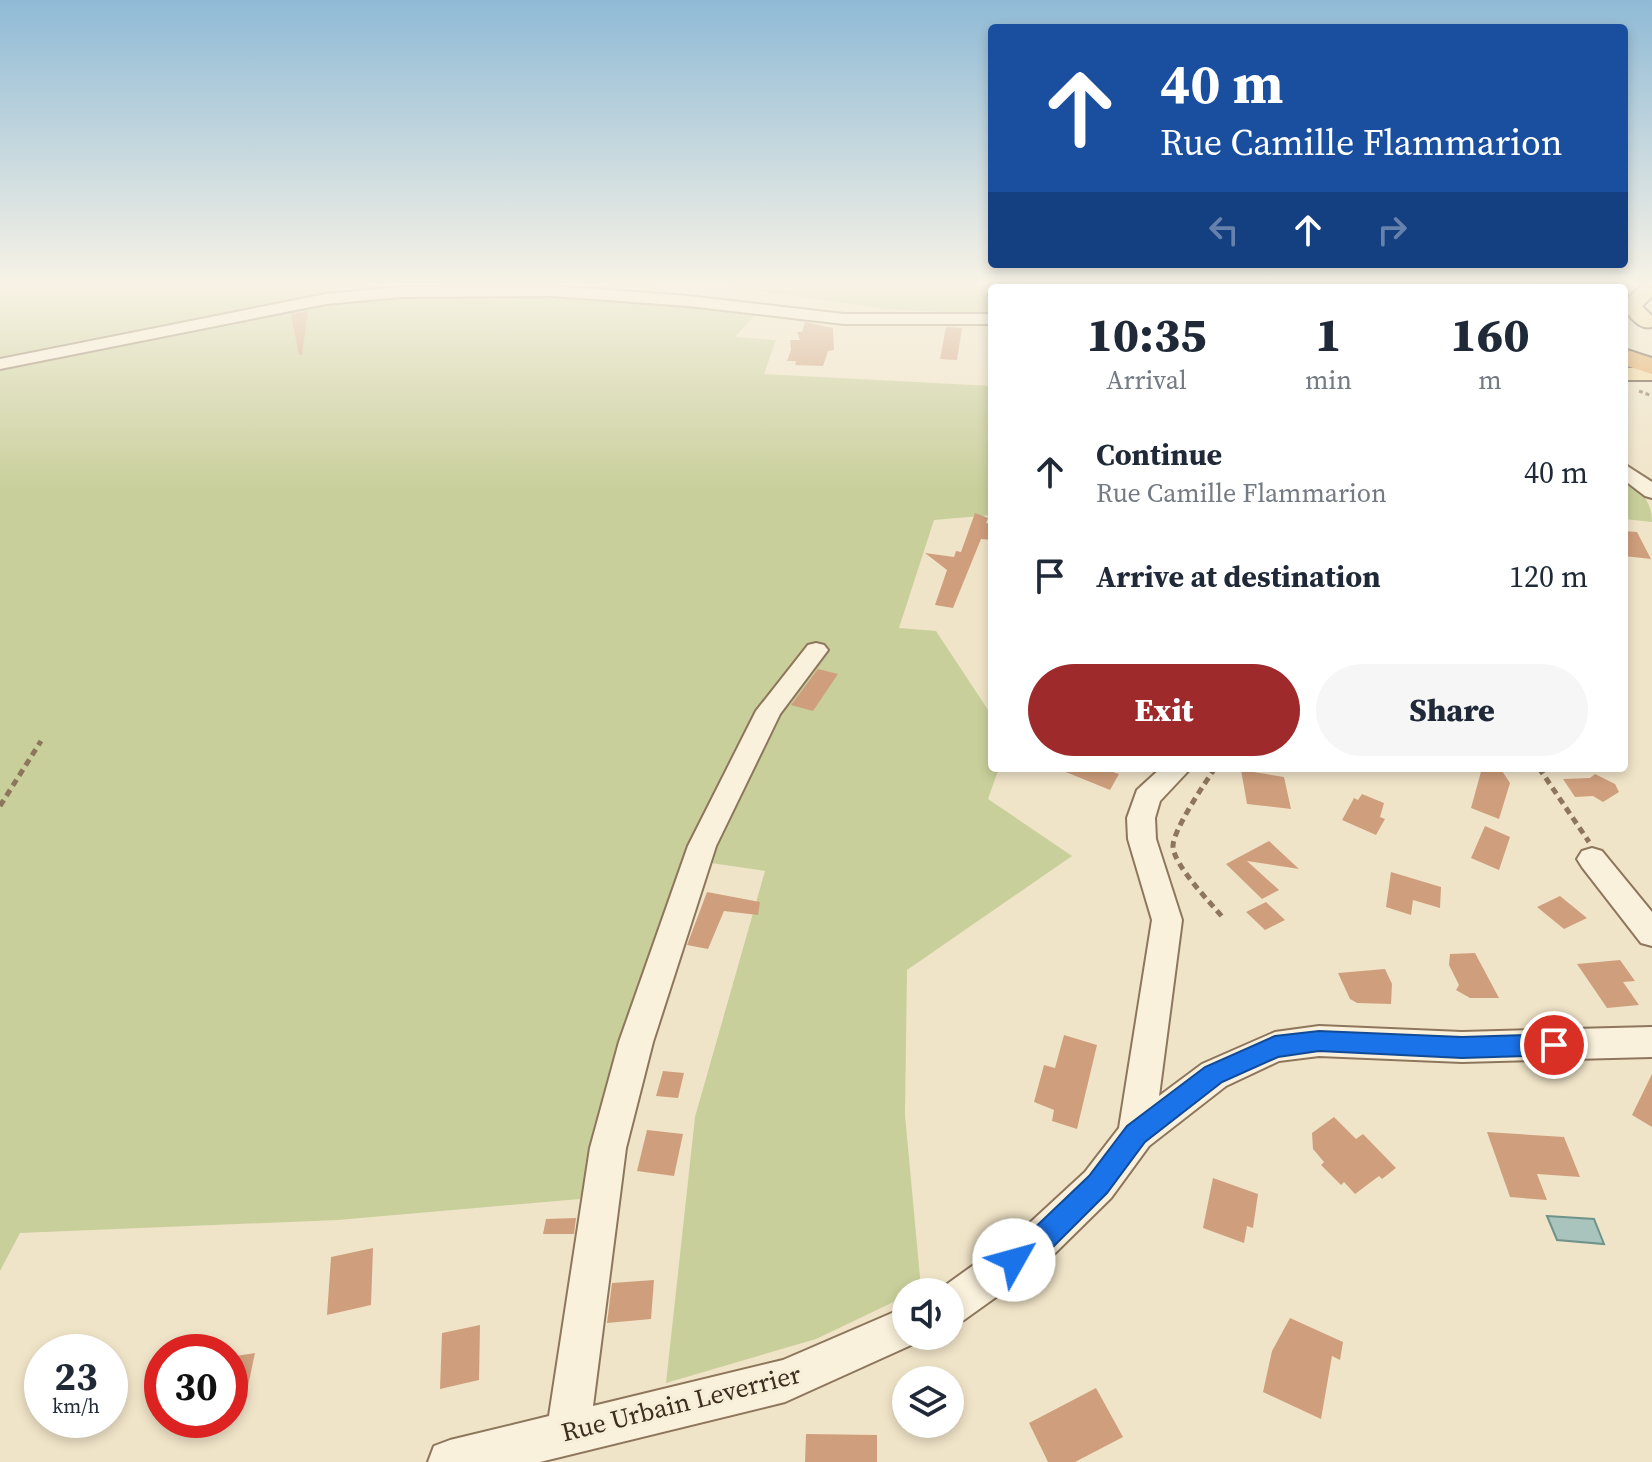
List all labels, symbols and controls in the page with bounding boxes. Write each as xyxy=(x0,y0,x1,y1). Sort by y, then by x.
text: 40 m xyxy=(1160,45,1283,122)
icon: ahead xyxy=(1028,56,1132,160)
text: Rue Camille Flammarion xyxy=(1160,118,1563,167)
icon: left xyxy=(1202,208,1246,252)
icon: ahead xyxy=(1286,208,1330,252)
icon: right xyxy=(1370,208,1414,252)
text: 10:35 xyxy=(1086,301,1207,367)
text: 1 xyxy=(1315,301,1342,367)
text: 160 xyxy=(1450,301,1530,367)
text: Arrival xyxy=(1106,362,1187,398)
text: min xyxy=(1305,362,1352,398)
text: m xyxy=(1478,362,1502,398)
text: Continue xyxy=(1096,434,1222,475)
icon: ahead xyxy=(1028,450,1072,494)
text: 40 m xyxy=(1524,452,1588,493)
text: Rue Camille Flammarion xyxy=(1096,475,1387,511)
icon: arrive xyxy=(1028,554,1072,598)
text: Arrive at destination xyxy=(1096,556,1381,597)
text: 120 m xyxy=(1509,556,1588,597)
button: Exit xyxy=(1028,664,1300,756)
button: Share xyxy=(1316,664,1588,756)
pin xyxy=(1520,1011,1588,1079)
icon: arrive xyxy=(1532,1023,1576,1067)
position arrow xyxy=(972,1218,1056,1302)
map controls xyxy=(892,1278,964,1438)
button: sound xyxy=(892,1278,964,1350)
speed limit sign: 30 xyxy=(144,1334,248,1438)
text: 23 xyxy=(54,1349,98,1403)
street label: Rue Urbain Leverrier xyxy=(557,1356,805,1450)
button: layers xyxy=(892,1366,964,1438)
text: km/h xyxy=(52,1392,100,1420)

